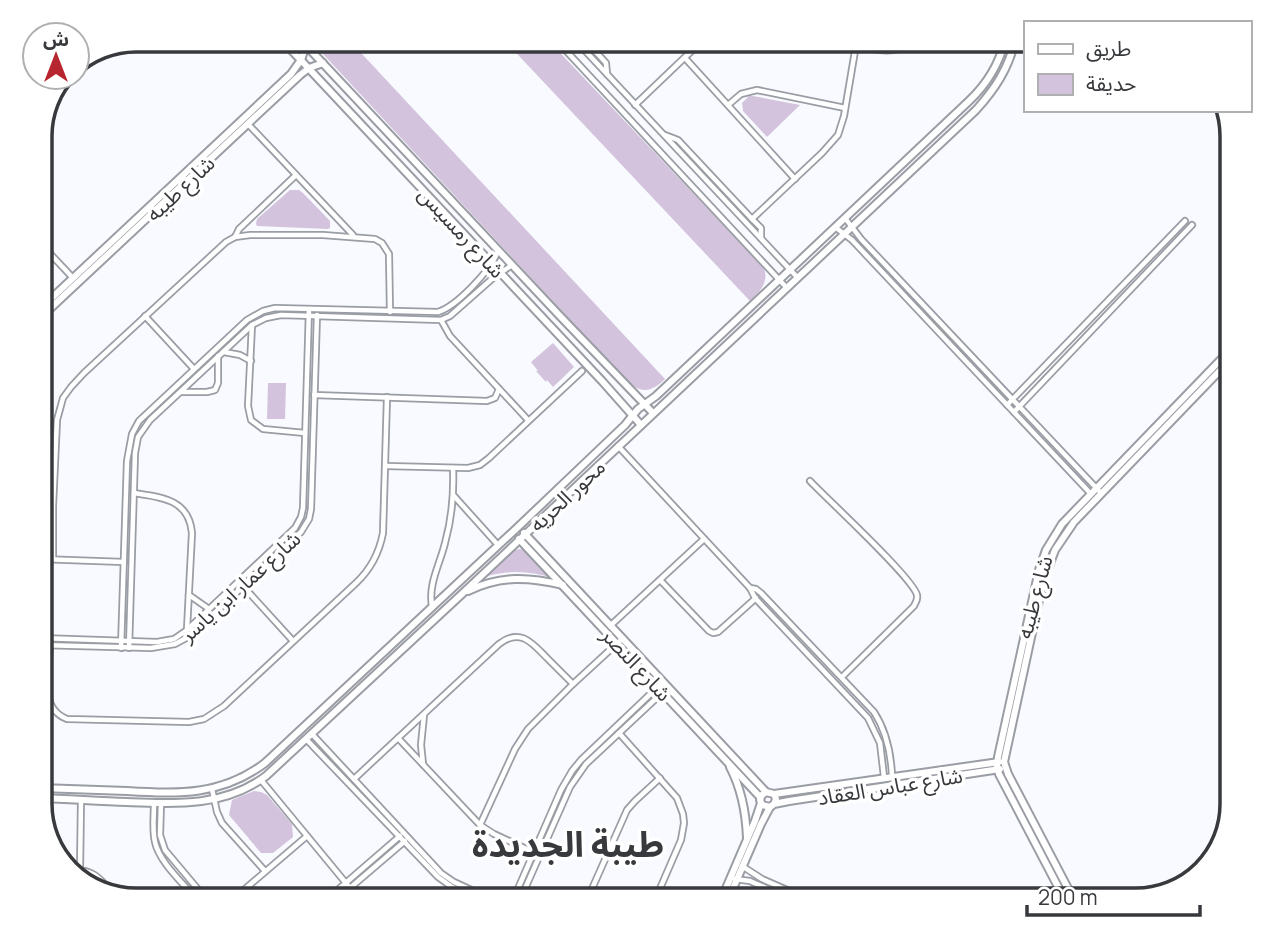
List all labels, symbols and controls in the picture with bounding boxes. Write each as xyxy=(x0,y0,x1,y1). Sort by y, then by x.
north arrow xyxy=(21,21,91,91)
legend xyxy=(1024,21,1251,112)
text: ش xyxy=(43,26,69,52)
text: طريق xyxy=(1086,34,1131,62)
text: حديقة xyxy=(1086,69,1136,97)
street label: شارع طيبه xyxy=(140,149,222,229)
street label: شارع رمسيس xyxy=(411,180,512,285)
street label: محور الحريه xyxy=(523,453,611,537)
street label: شارع عمار ابن ياسر xyxy=(173,524,308,650)
street label: شارع طيبه xyxy=(1010,553,1060,642)
street label: شارع النصر xyxy=(594,620,678,708)
street label: شارع عباس العقاد xyxy=(815,761,965,813)
district label: طيبة الجديدة xyxy=(472,820,664,868)
scale bar xyxy=(1027,874,1200,918)
text: 200 m xyxy=(1038,883,1098,911)

